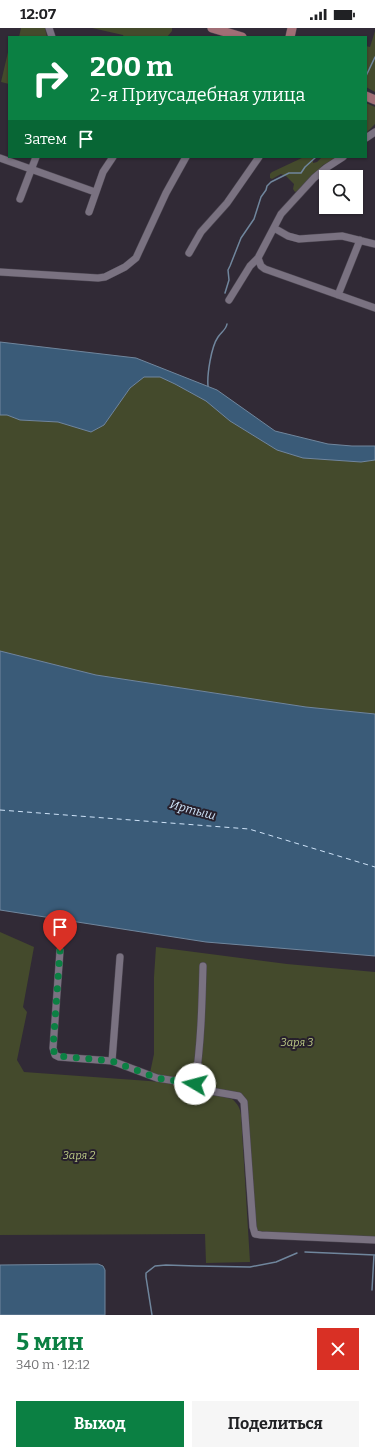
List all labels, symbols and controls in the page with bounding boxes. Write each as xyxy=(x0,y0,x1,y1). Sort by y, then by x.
text: 12:07 xyxy=(20,5,56,23)
text: 200 m xyxy=(90,50,173,83)
icon: right xyxy=(24,52,76,104)
text: 2-я Приусадебная улица xyxy=(90,84,306,106)
icon: arrive xyxy=(75,128,97,150)
text: Затем xyxy=(24,130,67,148)
map controls xyxy=(319,170,363,214)
button: search xyxy=(319,170,363,214)
water label: Иртыш xyxy=(168,797,218,823)
pin xyxy=(43,910,77,951)
icon: arrive xyxy=(49,916,71,938)
park label: Заря 3 xyxy=(281,1036,313,1049)
position arrow xyxy=(174,1063,216,1105)
park label: Заря 2 xyxy=(63,1149,95,1162)
text: 5 мин xyxy=(16,1328,84,1356)
button: close xyxy=(317,1328,359,1370)
text: 340 m · 12:12 xyxy=(16,1357,90,1372)
button: Выход xyxy=(16,1401,184,1447)
button: Поделиться xyxy=(192,1401,359,1447)

